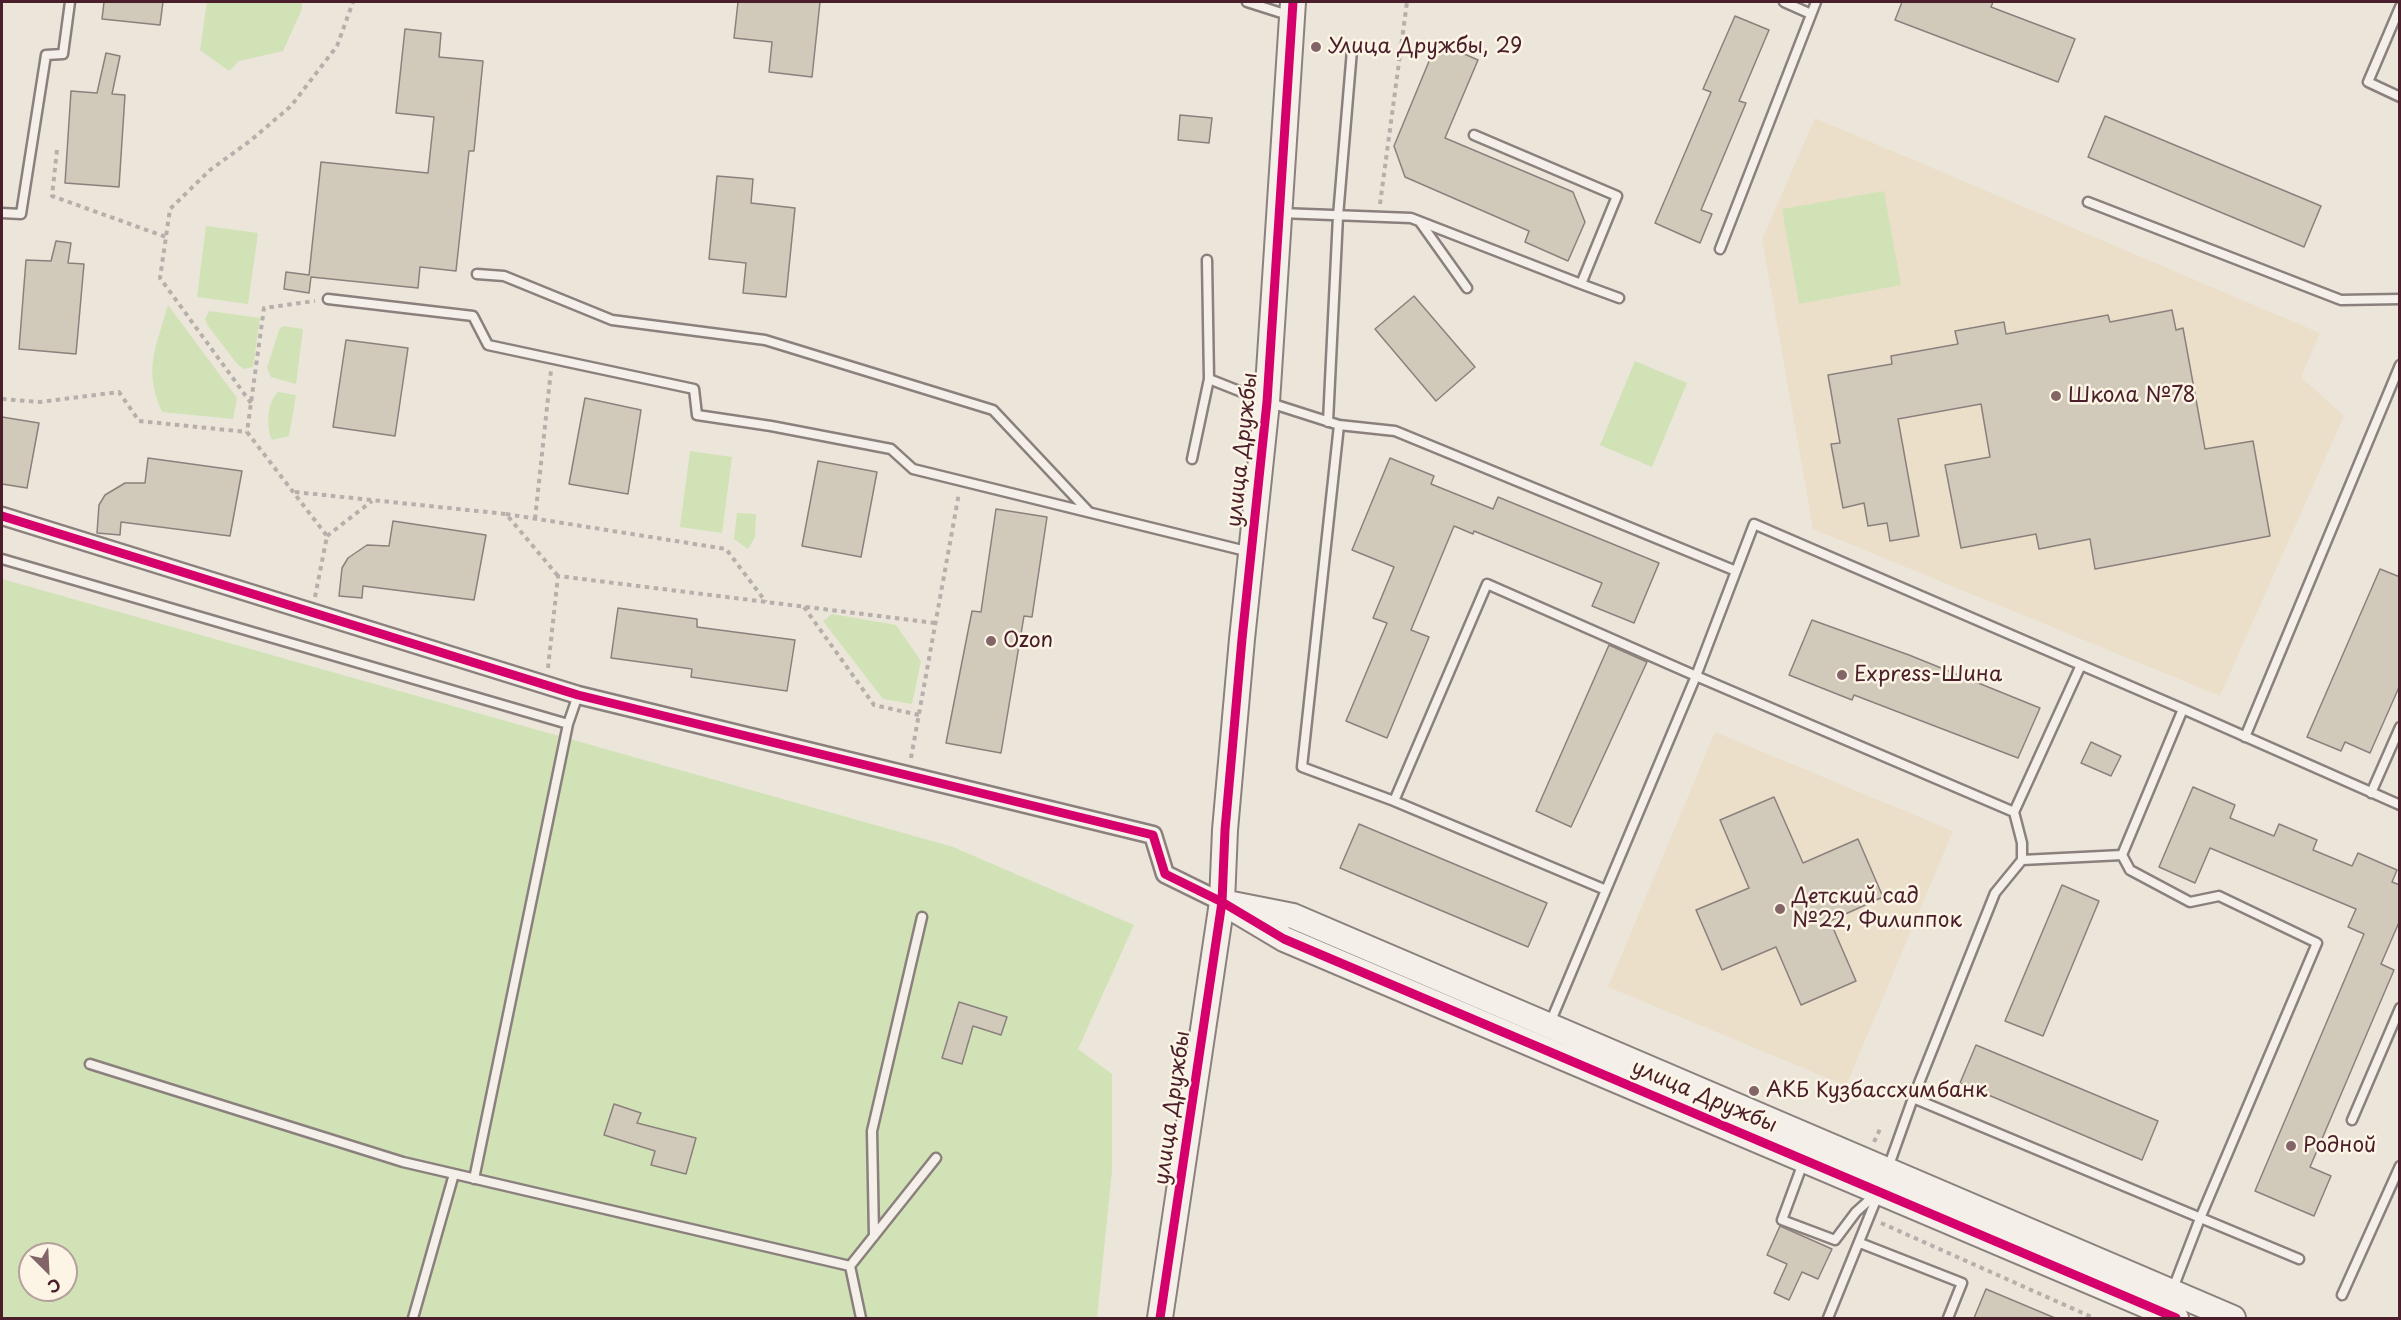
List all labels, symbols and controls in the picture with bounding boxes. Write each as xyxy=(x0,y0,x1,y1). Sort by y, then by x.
place label: Улица Дружбы, 29 xyxy=(1328,34,1522,60)
marker: Улица Дружбы, 29 xyxy=(1309,40,1323,54)
street label: улица Дружбы xyxy=(1222,371,1264,529)
place label: Школа №78 xyxy=(2068,383,2196,409)
marker: Школа №78 xyxy=(2049,389,2063,403)
place label: Ozon xyxy=(1003,628,1053,654)
marker: Ozon xyxy=(984,634,998,648)
place label: Express-Шина xyxy=(1854,662,2002,688)
marker: Express-Шина xyxy=(1835,668,1849,682)
place label: Детский сад №22, Филиппок xyxy=(1792,884,1962,934)
marker: Детский сад №22, Филиппок xyxy=(1773,902,1787,916)
street label: улица Дружбы xyxy=(1150,1029,1196,1187)
street label: улица Дружбы xyxy=(1628,1055,1780,1139)
place label: АКБ Кузбассхимбанк xyxy=(1766,1078,1988,1104)
marker: АКБ Кузбассхимбанк xyxy=(1747,1084,1761,1098)
place label: Родной xyxy=(2303,1133,2376,1159)
marker: Родной xyxy=(2284,1139,2298,1153)
north arrow xyxy=(18,1242,78,1302)
text: С xyxy=(44,1273,65,1300)

